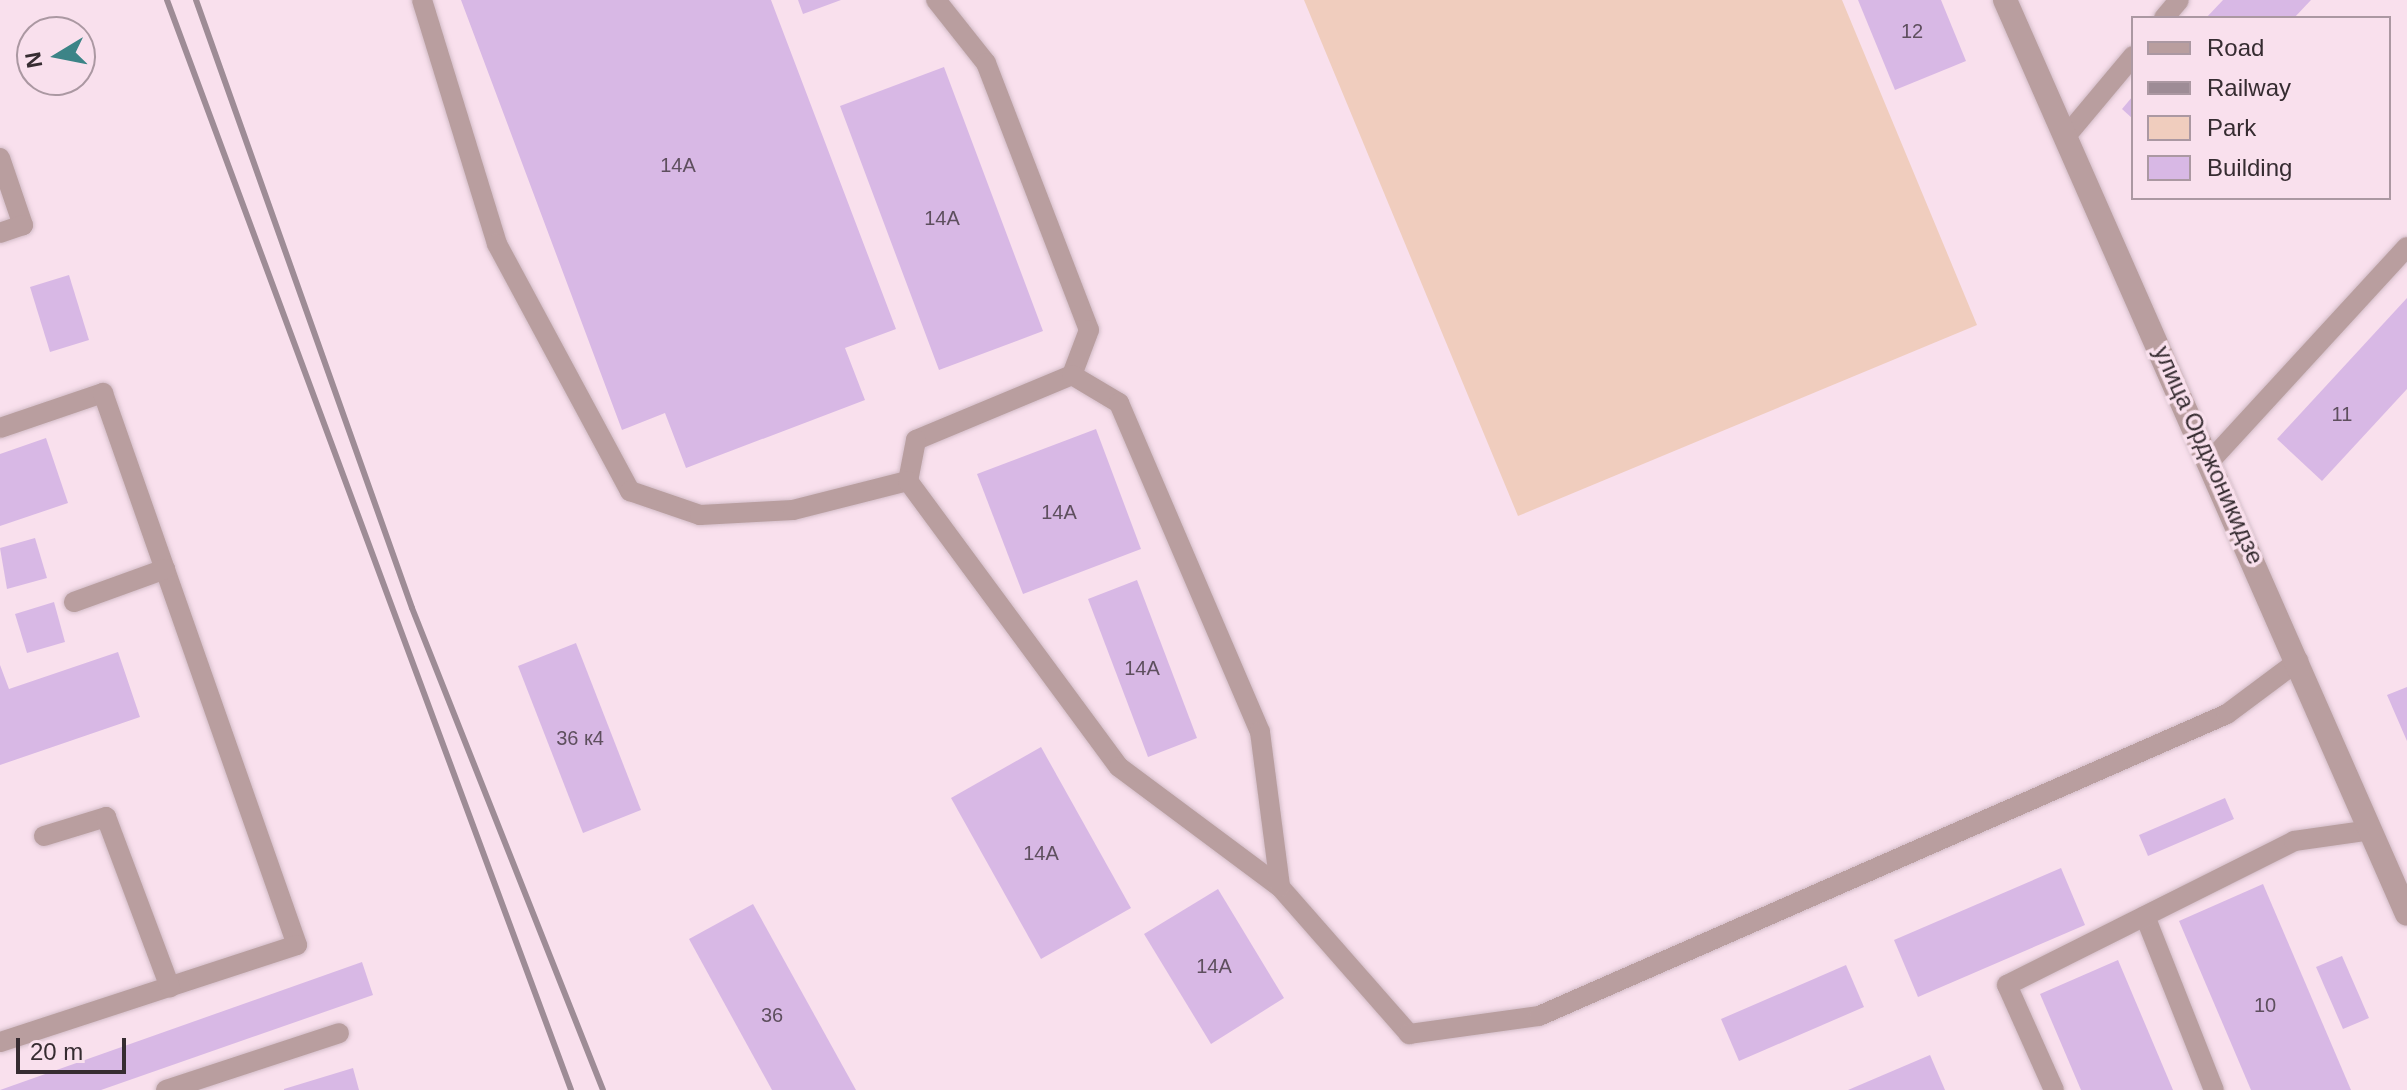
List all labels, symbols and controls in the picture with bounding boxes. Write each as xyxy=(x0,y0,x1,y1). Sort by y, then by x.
north arrow xyxy=(16,16,96,96)
legend xyxy=(2131,16,2391,200)
house number: 12 xyxy=(1901,19,1923,43)
text: Road xyxy=(2207,34,2264,61)
text: N xyxy=(20,50,48,70)
text: Railway xyxy=(2207,74,2291,101)
text: Park xyxy=(2207,114,2256,141)
house number: 14А xyxy=(660,153,696,177)
text: Building xyxy=(2207,154,2292,181)
house number: 14А xyxy=(924,206,960,230)
street label: улица Орджоникидзе xyxy=(2148,341,2270,569)
house number: 11 xyxy=(2332,402,2352,426)
house number: 14А xyxy=(1041,500,1077,524)
house number: 14А xyxy=(1124,656,1160,680)
house number: 36 к4 xyxy=(556,726,604,750)
house number: 14А xyxy=(1023,841,1059,865)
house number: 14А xyxy=(1196,954,1232,978)
house number: 10 xyxy=(2254,993,2276,1017)
house number: 36 xyxy=(761,1003,783,1027)
scale bar xyxy=(20,1022,130,1072)
text: 20 m xyxy=(30,1038,83,1065)

